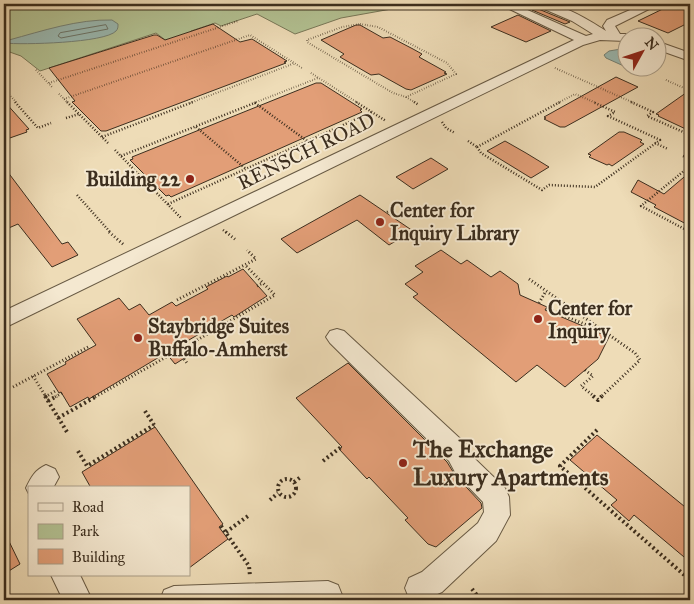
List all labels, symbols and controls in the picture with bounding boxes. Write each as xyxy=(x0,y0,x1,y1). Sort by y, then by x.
north arrow xyxy=(616,28,666,78)
text: N xyxy=(641,34,662,54)
street label: RENSCH ROAD xyxy=(233,107,379,195)
place label: Building 22 xyxy=(86,167,181,192)
marker: Building 22 xyxy=(184,173,196,185)
place label: Center for Inquiry Library xyxy=(390,198,521,246)
marker: Center for Inquiry Library xyxy=(374,216,386,228)
place label: Center for Inquiry xyxy=(548,296,633,344)
marker: Center for Inquiry xyxy=(532,313,544,325)
place label: Staybridge Suites Buffalo-Amherst xyxy=(148,314,290,361)
marker: Staybridge Suites Buffalo-Amherst xyxy=(132,332,144,344)
place label: The Exchange Luxury Apartments xyxy=(412,434,609,492)
marker: The Exchange Luxury Apartments xyxy=(397,457,409,469)
legend xyxy=(28,486,190,576)
text: Road xyxy=(72,498,104,516)
text: Park xyxy=(72,522,99,540)
text: Building xyxy=(72,548,126,566)

